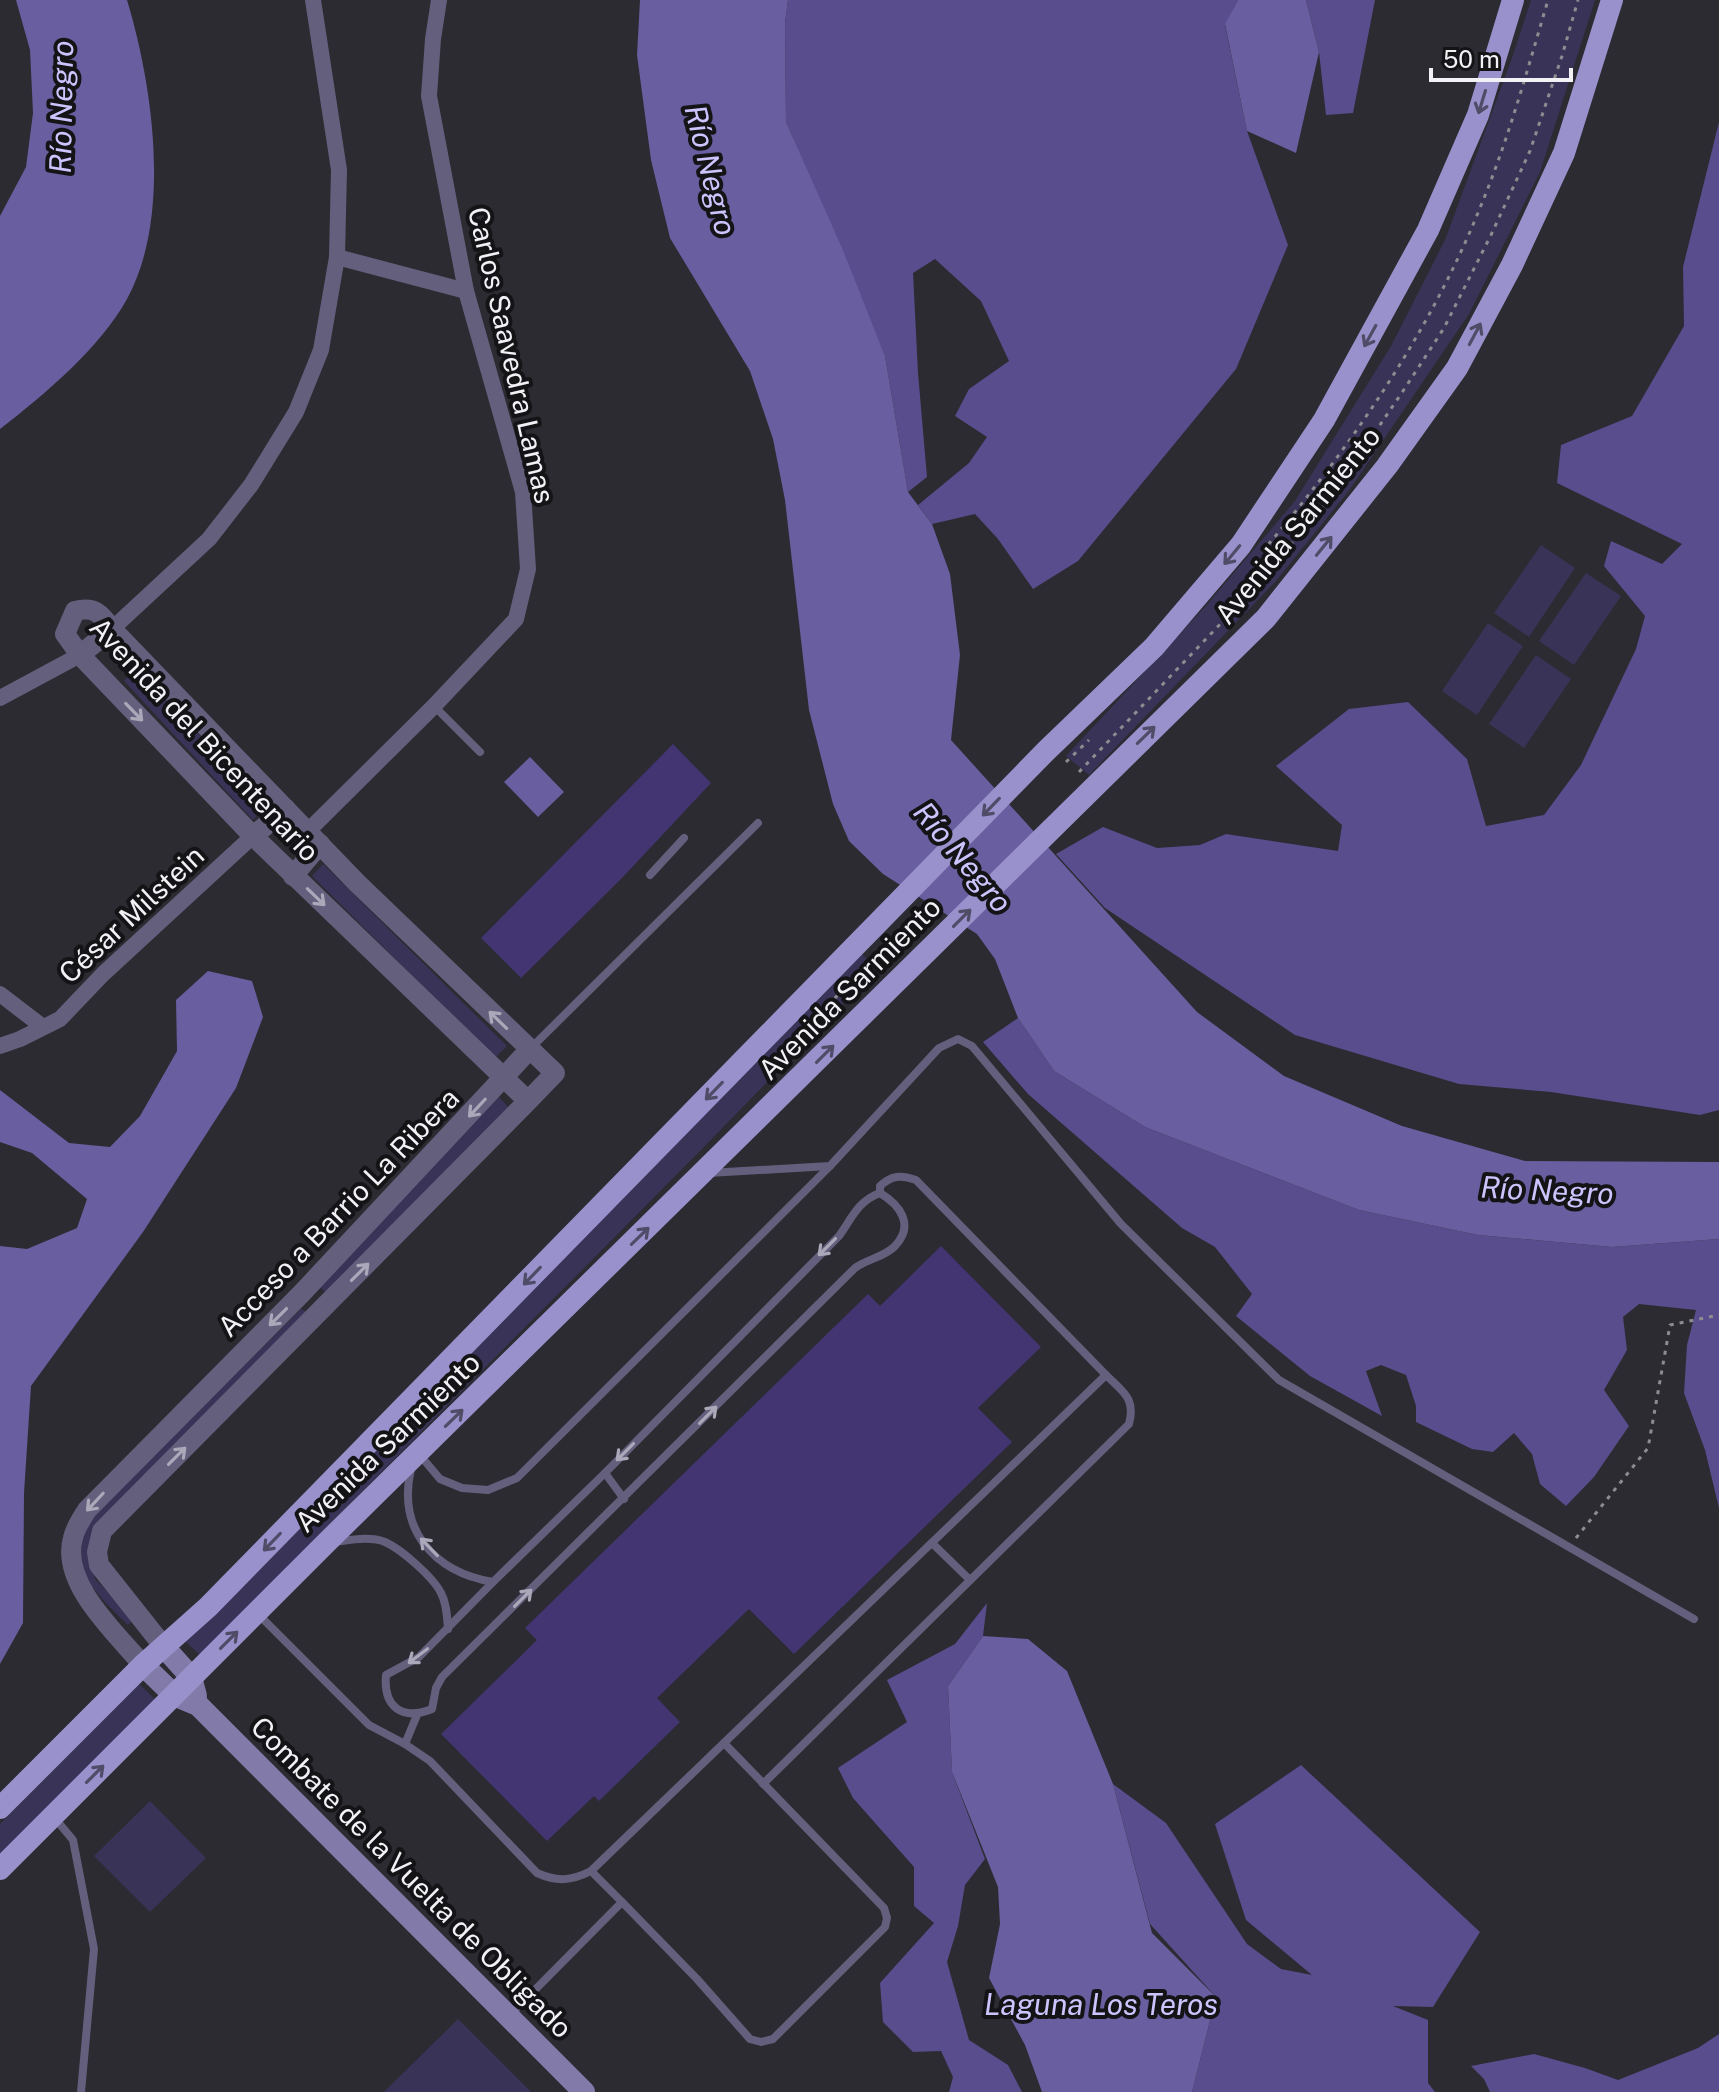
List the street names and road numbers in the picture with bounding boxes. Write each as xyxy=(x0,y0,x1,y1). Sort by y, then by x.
street label: Carlos Saavedra Lamas xyxy=(462,204,562,506)
street label: Avenida Sarmiento xyxy=(1207,420,1387,630)
street label: Avenida del Bicentenario xyxy=(83,610,327,868)
street label: César Milstein xyxy=(52,839,210,989)
street label: Avenida Sarmiento xyxy=(751,890,947,1086)
street label: Acceso a Barrio La Ribera xyxy=(211,1081,465,1343)
street label: Avenida Sarmiento xyxy=(288,1345,486,1539)
street label: Combate de la Vuelta de Obligado xyxy=(245,1710,579,2044)

